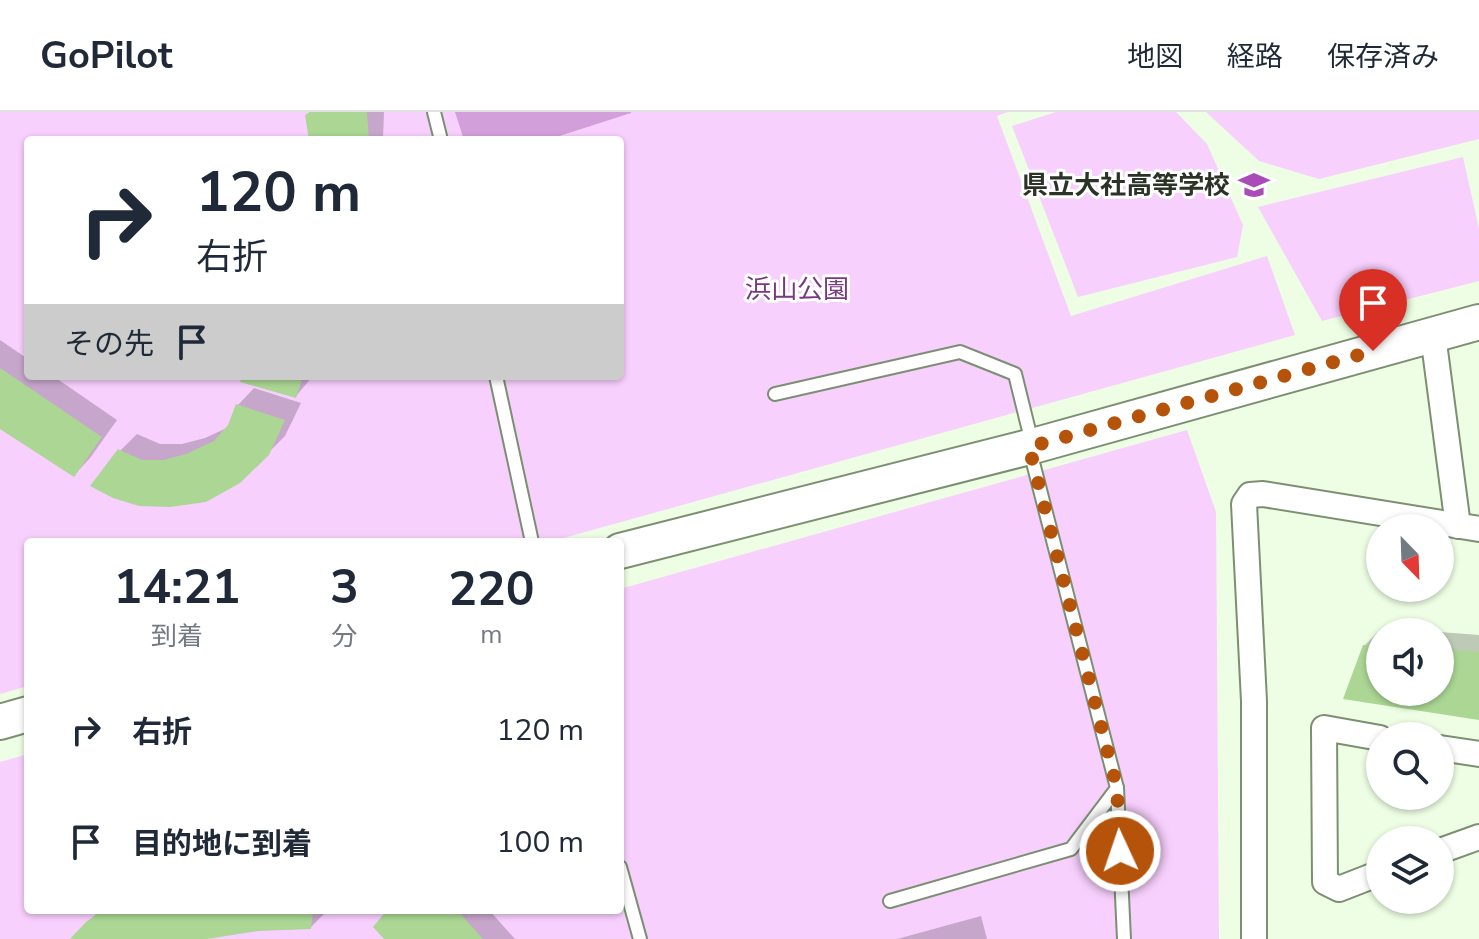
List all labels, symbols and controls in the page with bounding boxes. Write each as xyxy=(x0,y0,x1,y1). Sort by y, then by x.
text: GoPilot xyxy=(40,30,173,81)
text: 地図 xyxy=(1127,38,1183,76)
text: 経路 xyxy=(1227,38,1283,76)
text: 保存済み xyxy=(1327,38,1439,76)
text: 120 m xyxy=(196,154,361,231)
icon: right xyxy=(64,168,168,272)
place label: 県立大社高等学校 xyxy=(1022,168,1230,203)
school or university icon: 県立大社高等学校 xyxy=(1237,168,1271,202)
text: 右折 xyxy=(196,233,268,282)
pin xyxy=(1339,269,1407,351)
park label: 浜山公園 xyxy=(745,272,849,307)
icon: arrive xyxy=(1351,281,1395,325)
icon: arrive xyxy=(170,320,214,364)
text: その先 xyxy=(64,324,154,365)
north arrow xyxy=(1366,514,1454,602)
map controls xyxy=(1366,514,1454,914)
text: 14:21 xyxy=(113,554,241,620)
text: 3 xyxy=(330,554,359,620)
text: 220 xyxy=(448,556,535,622)
text: m xyxy=(480,617,502,652)
button: sound xyxy=(1366,618,1454,706)
text: 到着 xyxy=(151,619,203,654)
text: 分 xyxy=(331,619,357,654)
icon: right xyxy=(64,708,108,752)
text: 120 m xyxy=(497,710,584,751)
text: 右折 xyxy=(132,712,192,753)
button: search xyxy=(1366,722,1454,810)
position arrow xyxy=(1078,809,1162,893)
icon: arrive xyxy=(64,820,108,864)
text: 100 m xyxy=(497,822,584,863)
text: 目的地に到着 xyxy=(132,824,312,865)
button: layers xyxy=(1366,826,1454,914)

